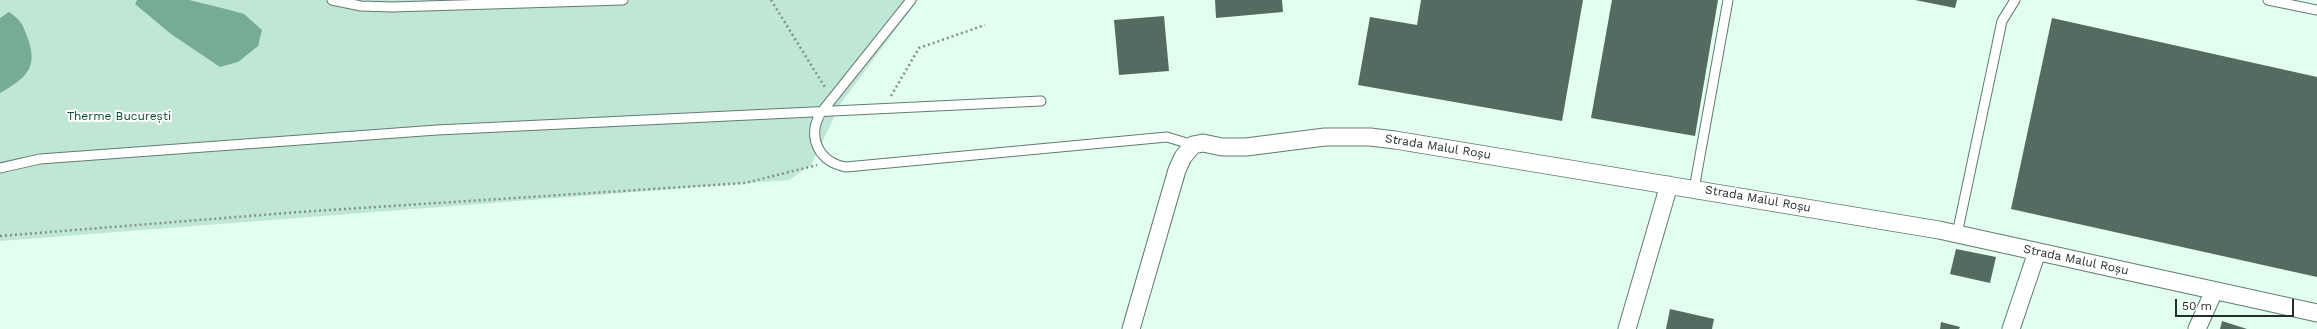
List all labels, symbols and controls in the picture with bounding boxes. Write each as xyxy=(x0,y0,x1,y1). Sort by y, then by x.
park label: Therme București xyxy=(67,109,171,123)
street label: Strada Malul Roșu xyxy=(1384,132,1492,162)
street label: Strada Malul Roșu xyxy=(1704,183,1812,215)
street label: Strada Malul Roșu xyxy=(2022,242,2130,278)
scale bar xyxy=(2177,291,2296,317)
text: 50 m xyxy=(2182,299,2212,313)

